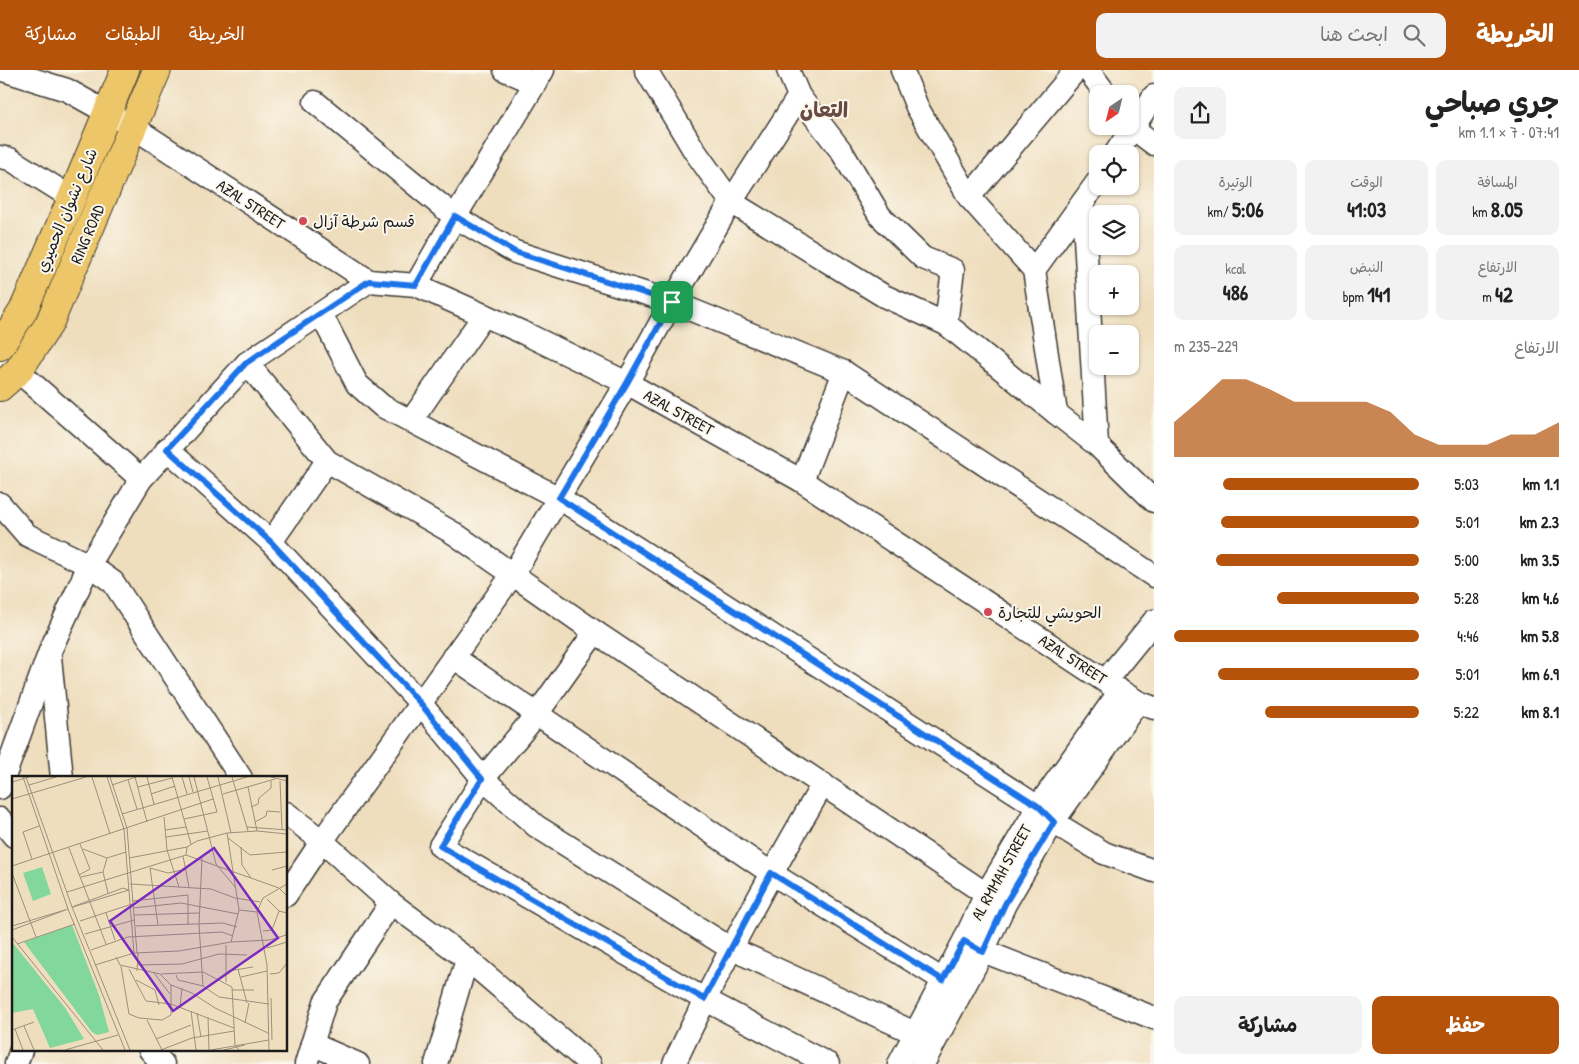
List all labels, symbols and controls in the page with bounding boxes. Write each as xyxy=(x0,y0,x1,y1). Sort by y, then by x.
search box xyxy=(1096,13,1446,58)
text: الخريطة xyxy=(1476,17,1554,49)
text: مشاركة xyxy=(25,21,77,46)
text: الطبقات xyxy=(105,21,161,46)
text: الخريطة xyxy=(189,21,245,46)
text: ابحث هنا xyxy=(1320,21,1388,47)
icon: search xyxy=(1400,21,1428,49)
text: جري صباحي xyxy=(1425,83,1559,121)
north arrow xyxy=(1089,85,1139,135)
map controls xyxy=(1089,85,1139,375)
button: share xyxy=(1174,87,1226,139)
district label: التعان xyxy=(800,95,848,124)
text: 07:41 · 7 × 1.1 km xyxy=(1458,121,1559,143)
street label: شارع نشوان الحميري xyxy=(30,145,103,276)
button: locate xyxy=(1089,145,1139,195)
text: الوتيرة xyxy=(1219,172,1252,191)
text: الوقت xyxy=(1350,172,1383,191)
text: المسافة xyxy=(1478,172,1517,191)
street label: AZAL STREET xyxy=(213,174,290,234)
text: 5:06 xyxy=(1232,195,1264,224)
text: 41:03 xyxy=(1347,195,1386,224)
text: 8.05 xyxy=(1491,195,1523,224)
street label: RING ROAD xyxy=(65,201,109,267)
text: /km xyxy=(1207,202,1232,221)
text: km xyxy=(1472,202,1491,221)
button: layers xyxy=(1089,205,1139,255)
place label: قسم شرطة آزال xyxy=(313,210,415,234)
marker: قسم شرطة آزال xyxy=(297,215,309,227)
text: النبض xyxy=(1350,257,1383,276)
text: الارتفاع xyxy=(1478,257,1517,276)
text: kcal xyxy=(1225,259,1246,278)
button: + xyxy=(1089,265,1139,315)
text: 486 xyxy=(1223,278,1248,307)
text: 141 xyxy=(1367,280,1390,309)
text: 42 xyxy=(1495,280,1513,309)
pin xyxy=(651,281,693,323)
text: bpm xyxy=(1343,287,1367,306)
text: m xyxy=(1482,287,1495,306)
icon: arrive xyxy=(658,288,686,316)
button: − xyxy=(1089,325,1139,375)
text: 229–235 m xyxy=(1174,335,1238,357)
text: الارتفاع xyxy=(1514,336,1559,358)
street label: AZAL STREET xyxy=(640,384,718,441)
text: 5:03 xyxy=(1454,473,1479,495)
text: 1.1 km xyxy=(1523,473,1559,495)
text: 5:01 xyxy=(1456,511,1479,533)
text: 2.3 km xyxy=(1520,511,1559,533)
text: 5:00 xyxy=(1454,549,1479,571)
text: 3.5 km xyxy=(1520,549,1559,571)
text: 5:28 xyxy=(1454,587,1479,609)
text: 4.6 km xyxy=(1522,587,1559,609)
place label: الحويشي للتجارة xyxy=(998,601,1101,627)
marker: الحويشي للتجارة xyxy=(982,606,994,618)
text: 4:46 xyxy=(1457,625,1479,647)
text: 5.8 km xyxy=(1521,625,1559,647)
street label: AZAL STREET xyxy=(1035,629,1112,689)
text: 5:01 xyxy=(1456,663,1479,685)
text: 6.9 km xyxy=(1522,663,1559,685)
text: 5:22 xyxy=(1454,701,1479,723)
text: 8.1 km xyxy=(1522,701,1559,723)
inset map xyxy=(12,776,288,1052)
street label: AL RMMAH STREET xyxy=(966,820,1037,924)
button: مشاركة xyxy=(1174,996,1362,1054)
button: حفظ xyxy=(1372,996,1559,1054)

